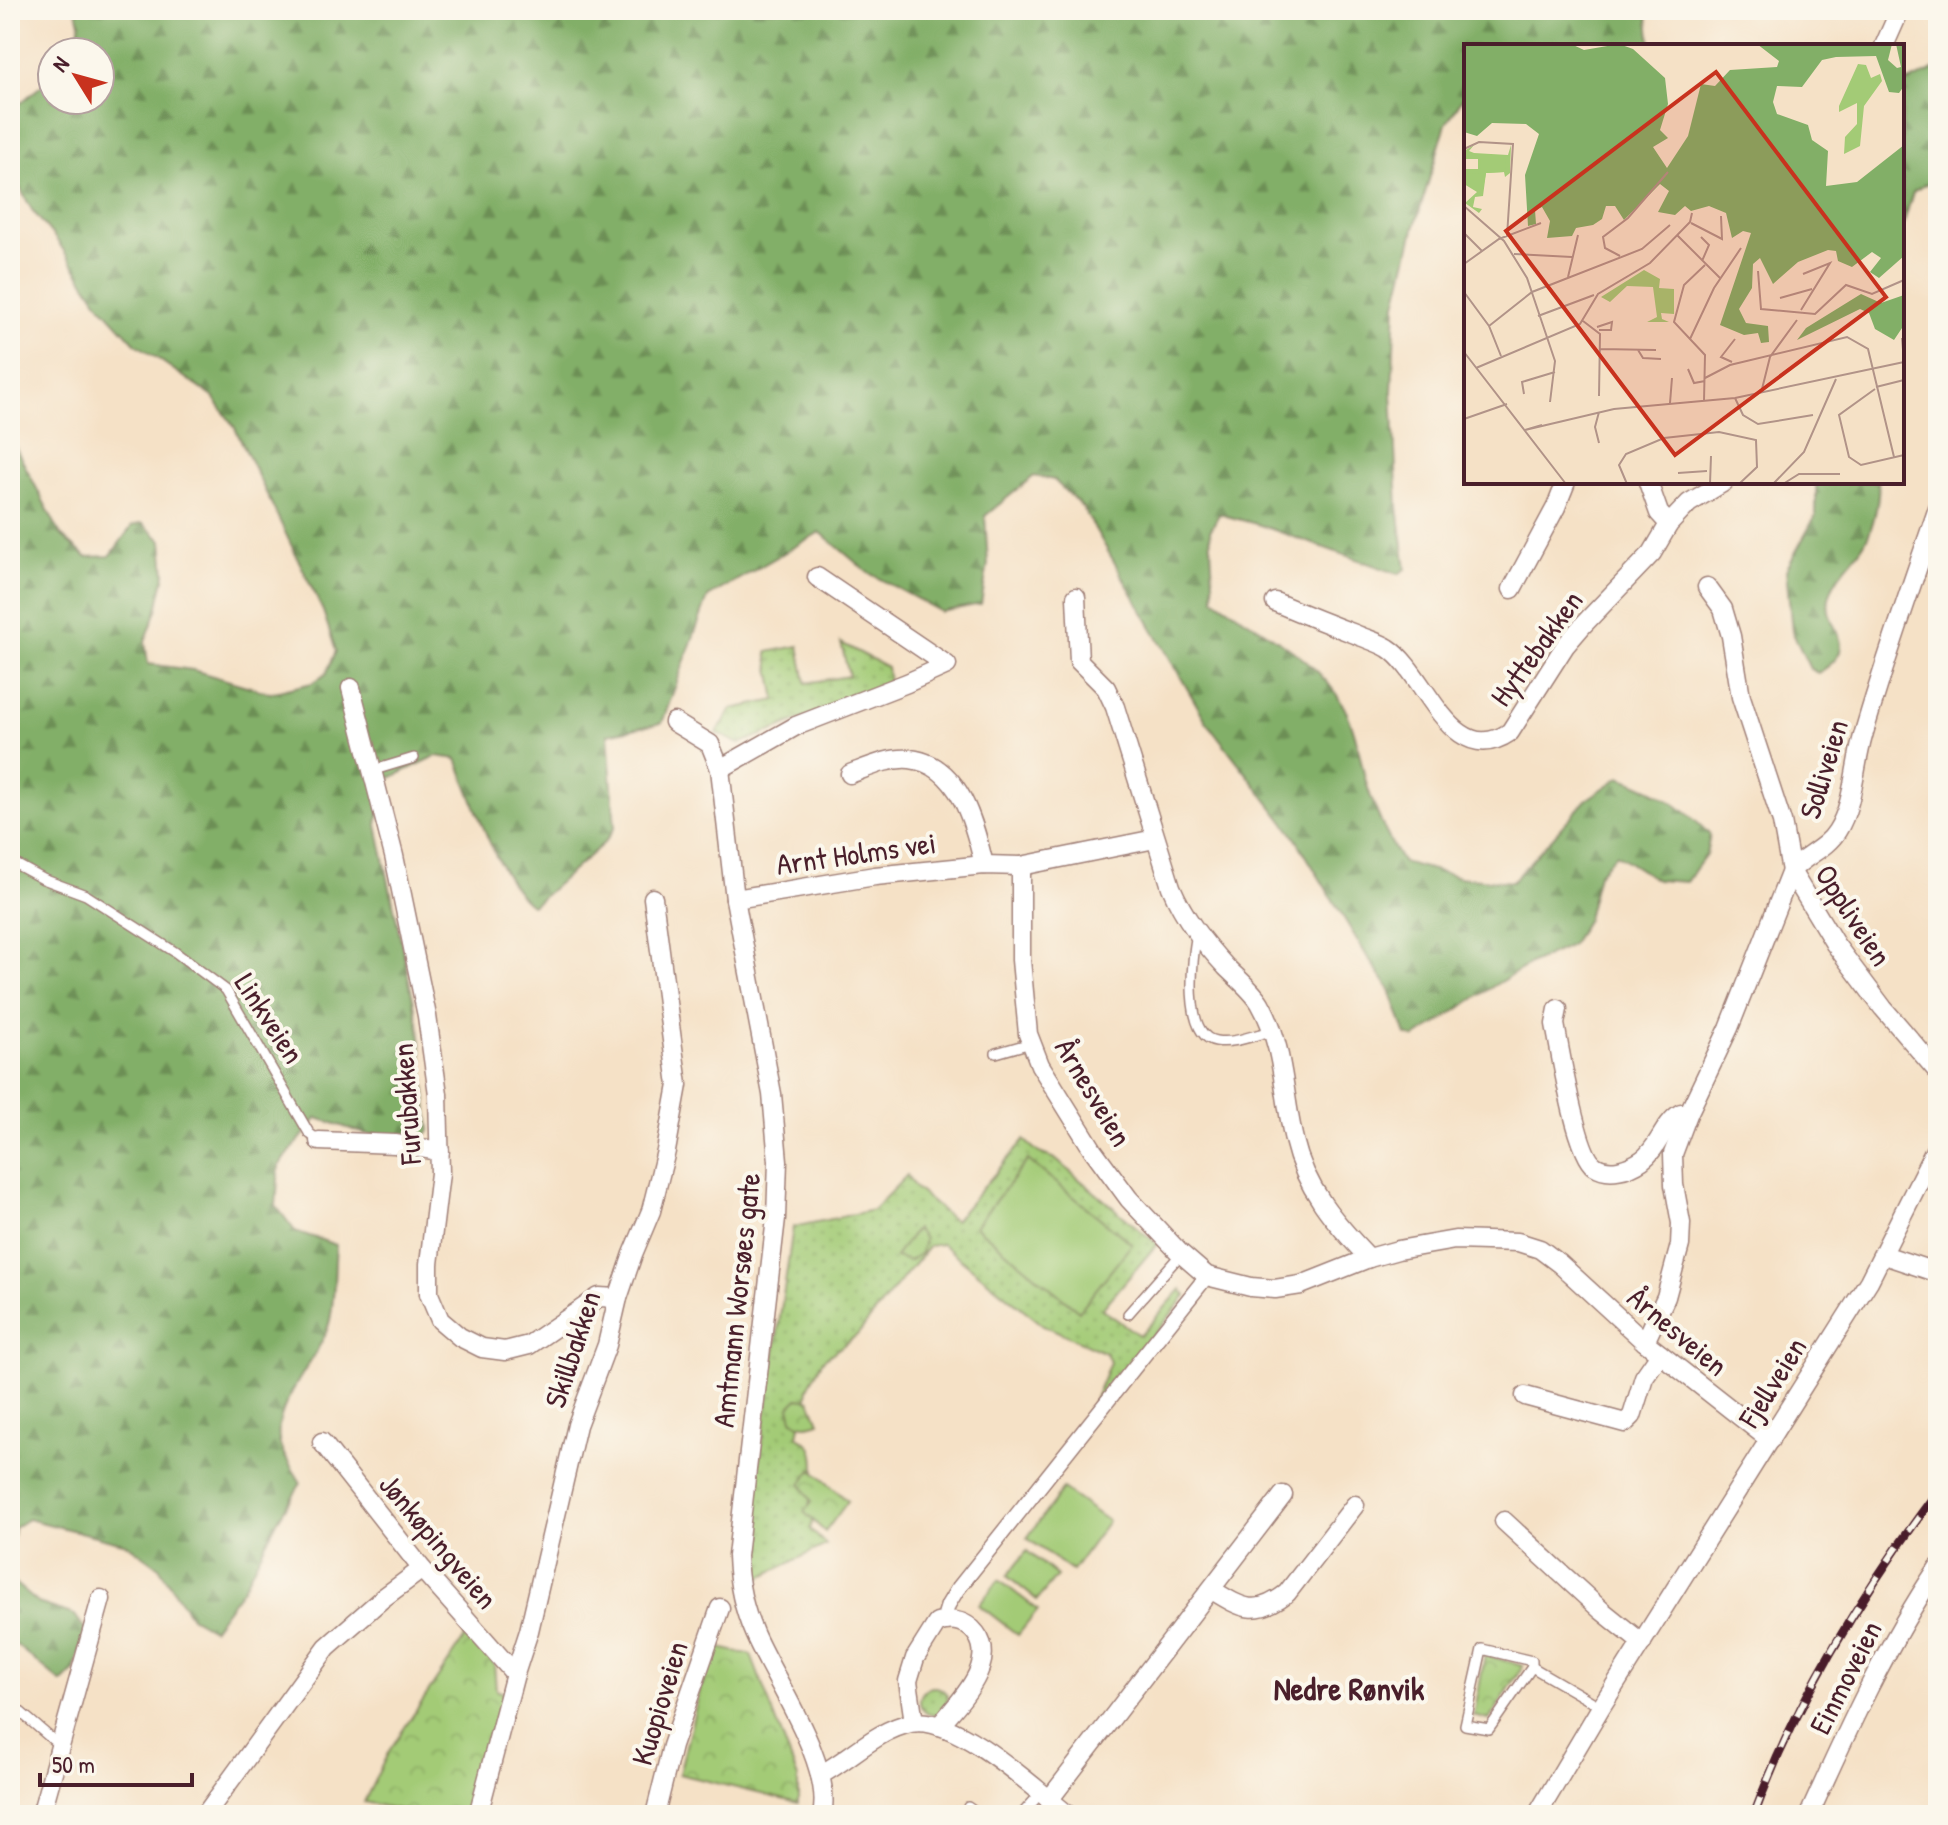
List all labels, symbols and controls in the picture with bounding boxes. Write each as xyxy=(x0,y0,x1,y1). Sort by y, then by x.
north arrow xyxy=(36,36,116,116)
inset map xyxy=(1464,44,1904,484)
text: N xyxy=(45,50,76,78)
street label: Hyttebakken xyxy=(1480,582,1592,714)
street label: Solliveien xyxy=(1789,715,1857,823)
street label: Arnt Holms vei xyxy=(774,822,938,884)
street label: Oppliveien xyxy=(1806,857,1902,973)
street label: Linkveien xyxy=(226,965,314,1071)
street label: Årnesveien xyxy=(1046,1031,1142,1153)
street label: Furubakken xyxy=(382,1042,430,1167)
street label: Amtmann Worsøes gate xyxy=(703,1171,769,1429)
street label: Årnesveien xyxy=(1619,1277,1737,1385)
street label: Skillbakken xyxy=(534,1286,610,1412)
street label: Fjellveien xyxy=(1728,1329,1815,1436)
street label: Jønkøpingveien xyxy=(371,1465,507,1617)
street label: Einmoveien xyxy=(1799,1613,1891,1741)
street label: Kuopioveien xyxy=(621,1636,697,1770)
district label: Nedre Rønvik xyxy=(1274,1667,1425,1710)
scale bar xyxy=(40,1737,192,1787)
text: 50 m xyxy=(52,1748,95,1780)

